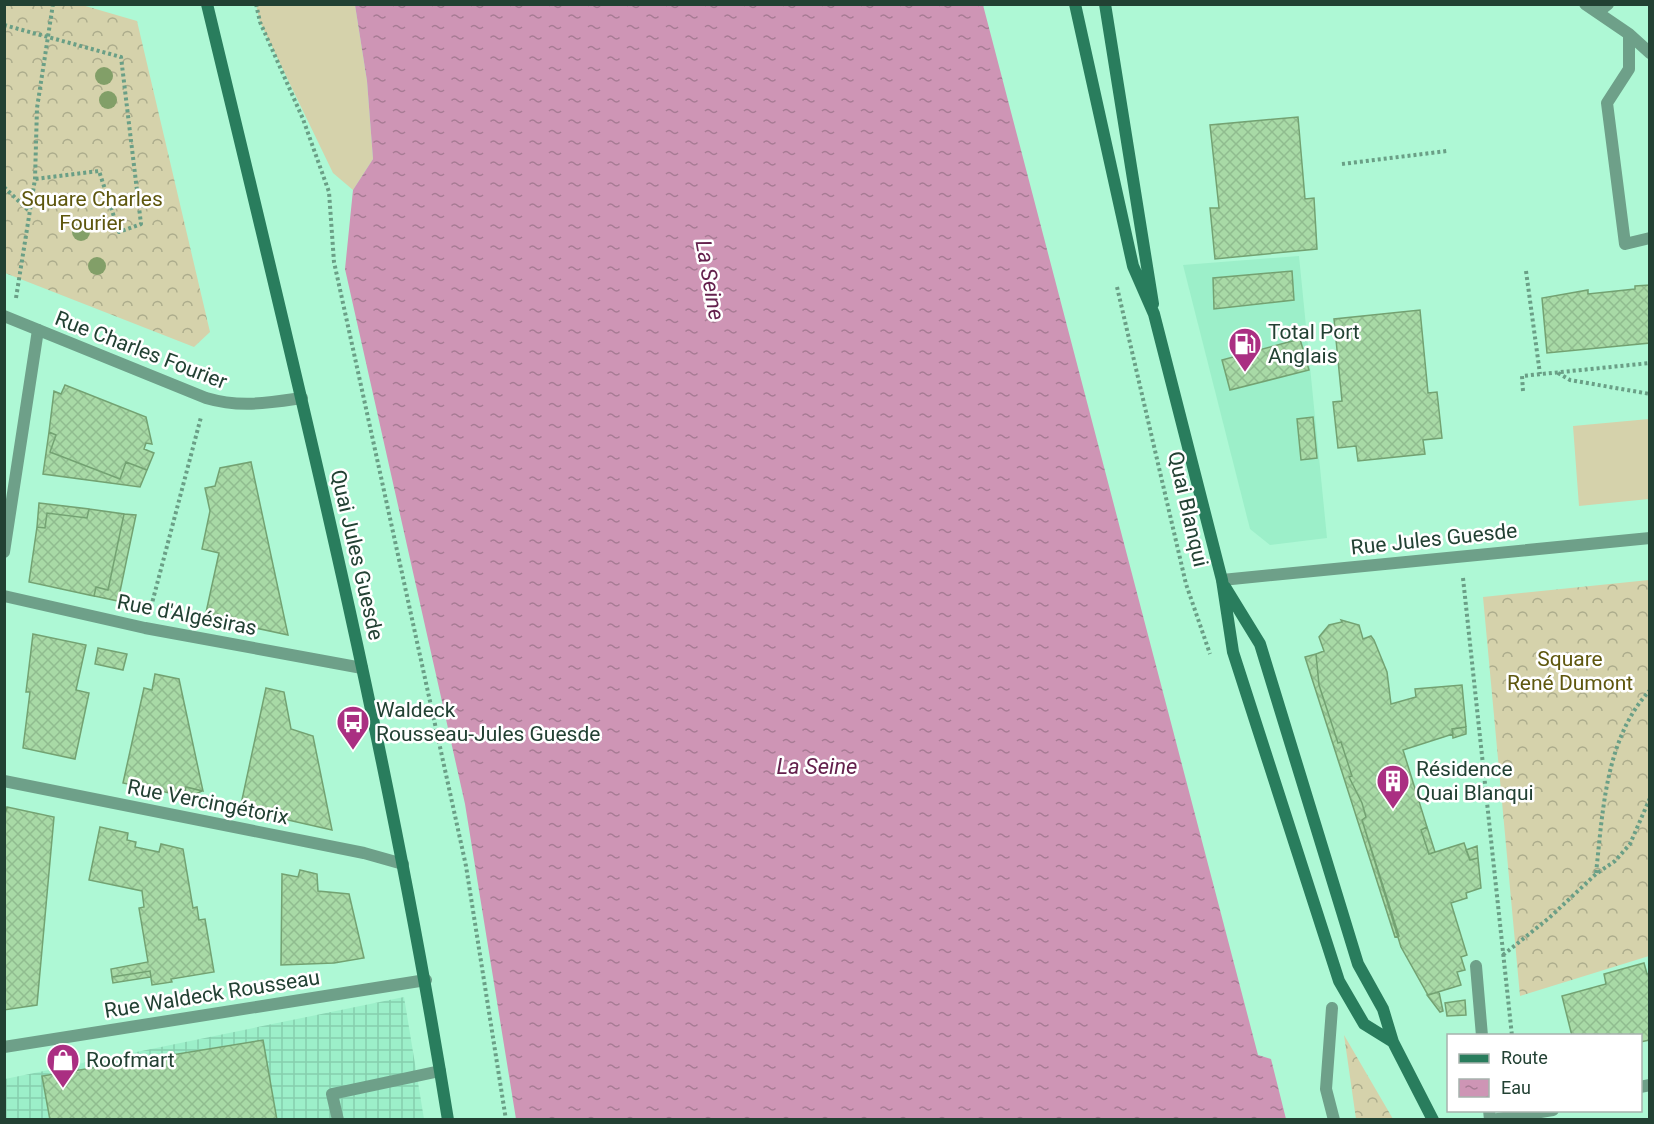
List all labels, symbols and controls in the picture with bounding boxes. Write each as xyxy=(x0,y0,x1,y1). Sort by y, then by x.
park label: Square Charles Fourier xyxy=(21,187,163,235)
water label: La Seine xyxy=(691,238,729,322)
street label: Rue Charles Fourier xyxy=(52,306,230,394)
place label: Total Port Anglais xyxy=(1268,320,1360,368)
fuel station icon: Total Port Anglais xyxy=(1227,326,1263,373)
street label: Quai Blanqui xyxy=(1163,449,1213,569)
street label: Quai Jules Guesde xyxy=(326,467,388,643)
street label: Rue Jules Guesde xyxy=(1350,518,1518,560)
street label: Rue d'Algésiras xyxy=(115,590,259,640)
park label: Square René Dumont xyxy=(1507,647,1633,695)
place label: Waldeck Rousseau-Jules Guesde xyxy=(376,698,600,746)
bus stop icon: Waldeck Rousseau-Jules Guesde xyxy=(335,704,371,751)
water label: La Seine xyxy=(777,754,857,779)
place label: Résidence Quai Blanqui xyxy=(1416,757,1534,805)
building icon: Résidence Quai Blanqui xyxy=(1375,763,1411,810)
street label: Rue Vercingétorix xyxy=(125,775,291,829)
street label: Rue Waldeck Rousseau xyxy=(103,965,321,1023)
legend xyxy=(1447,1034,1642,1112)
shop icon: Roofmart xyxy=(45,1042,81,1089)
text: Route xyxy=(1501,1047,1548,1068)
place label: Roofmart xyxy=(86,1048,175,1072)
text: Eau xyxy=(1501,1077,1531,1098)

